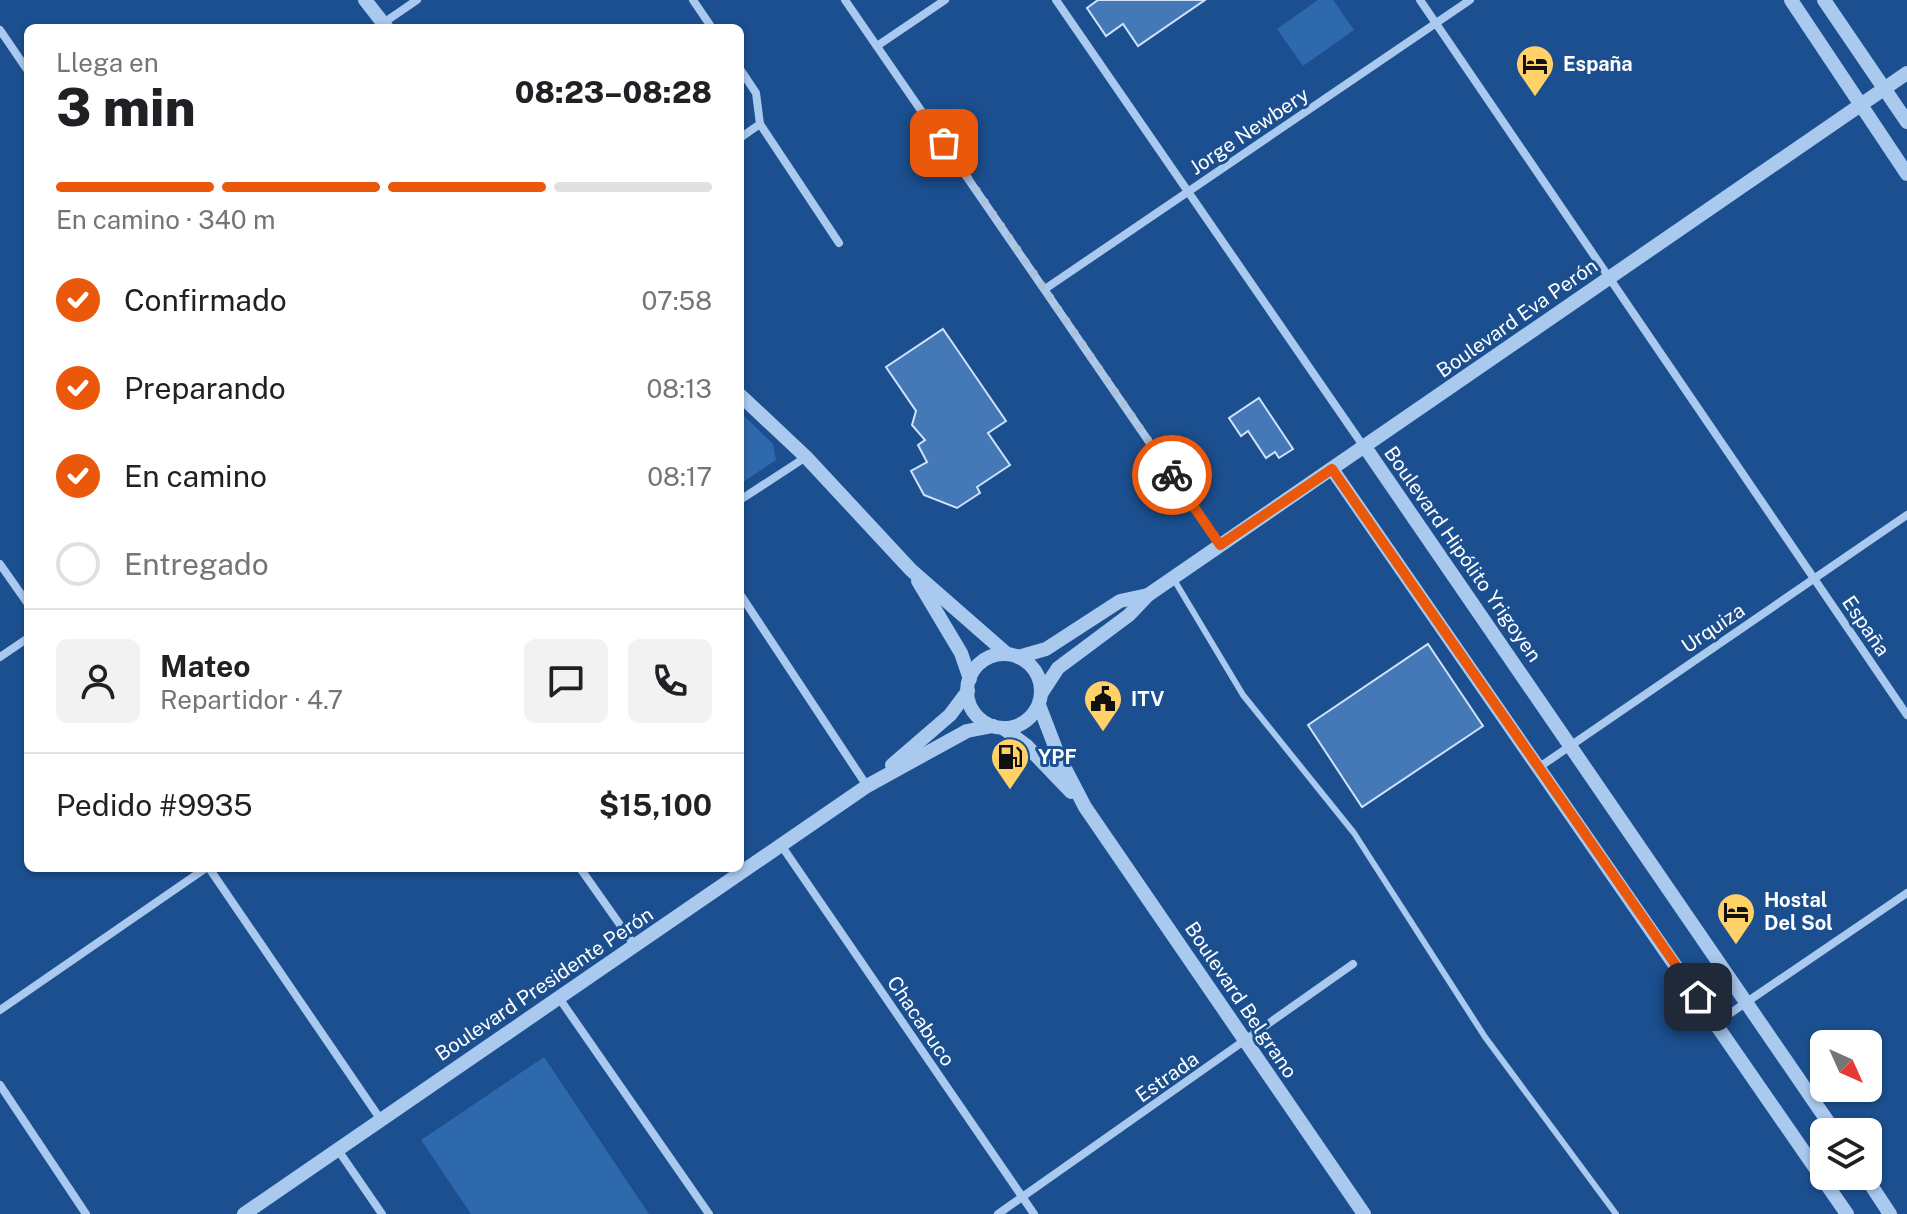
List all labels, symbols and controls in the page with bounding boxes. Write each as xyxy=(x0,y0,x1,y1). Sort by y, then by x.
hotel icon: España xyxy=(1514,43,1556,98)
text: Llega en xyxy=(56,47,159,78)
place label: España xyxy=(1563,52,1633,76)
text: 08:23–08:28 xyxy=(515,74,712,110)
text: 3 min xyxy=(56,77,196,138)
street label: Jorge Newbery xyxy=(1185,82,1313,180)
pin xyxy=(910,109,978,177)
icon: bag xyxy=(922,121,966,165)
text: En camino · 340 m xyxy=(56,204,276,235)
street label: Boulevard Eva Perón xyxy=(1432,253,1602,383)
icon: check xyxy=(56,278,100,322)
text: Confirmado xyxy=(124,282,287,318)
text: 07:58 xyxy=(642,285,712,316)
icon: check xyxy=(56,366,100,410)
text: Preparando xyxy=(124,370,286,406)
text: 08:13 xyxy=(647,373,712,404)
courier xyxy=(1132,435,1212,515)
street label: Boulevard Hipólito Yrigoyen xyxy=(1379,442,1547,666)
icon: bike xyxy=(1150,453,1194,497)
icon: check xyxy=(56,454,100,498)
text: En camino xyxy=(124,458,267,494)
text: 08:17 xyxy=(647,461,712,492)
text: Entregado xyxy=(124,546,269,582)
street label: España xyxy=(1837,591,1895,661)
street label: Urquiza xyxy=(1677,598,1749,658)
button: person xyxy=(56,639,140,723)
button: chat xyxy=(524,639,608,723)
button: phone xyxy=(628,639,712,723)
text: Mateo xyxy=(160,648,250,684)
public building icon: ITV xyxy=(1082,678,1124,733)
text: Repartidor · 4.7 xyxy=(160,684,343,715)
place label: ITV xyxy=(1131,687,1164,711)
fuel station icon: YPF xyxy=(989,736,1031,791)
place label: YPF xyxy=(1038,745,1077,769)
text: Pedido #9935 xyxy=(56,787,253,823)
text: $15,100 xyxy=(599,787,712,823)
place label: Hostal Del Sol xyxy=(1764,888,1833,935)
hotel icon: Hostal Del Sol xyxy=(1715,891,1757,946)
street label: Boulevard Presidente Perón xyxy=(431,902,657,1066)
street label: Boulevard Belgrano xyxy=(1180,917,1302,1083)
pin xyxy=(1664,963,1732,1031)
street label: Chacabuco xyxy=(882,971,960,1071)
icon: home xyxy=(1676,975,1720,1019)
north arrow xyxy=(1810,1030,1882,1102)
map controls xyxy=(1810,1030,1882,1190)
street label: Estrada xyxy=(1131,1047,1203,1107)
button: layers xyxy=(1810,1118,1882,1190)

